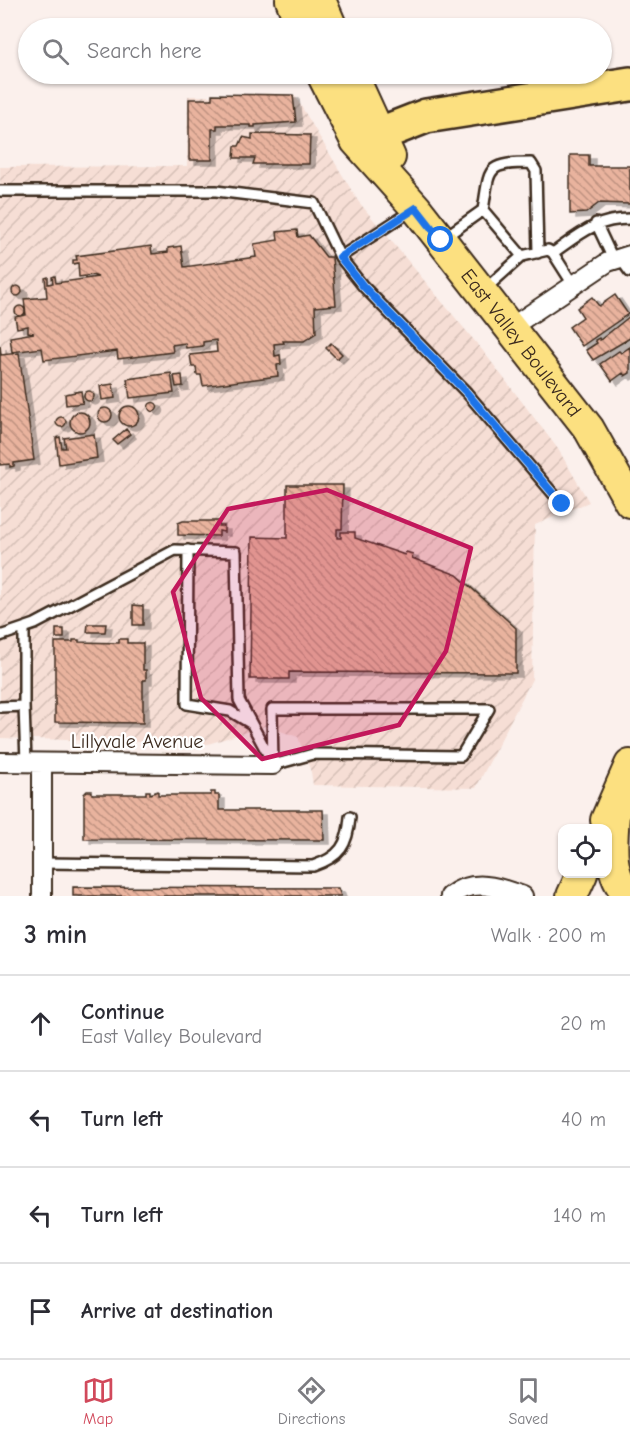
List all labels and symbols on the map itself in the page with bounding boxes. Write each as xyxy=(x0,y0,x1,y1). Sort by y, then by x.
route start xyxy=(427,226,453,252)
street label: East Valley Boulevard xyxy=(456,264,586,421)
route end xyxy=(548,490,574,516)
street label: Lillyvale Avenue xyxy=(71,730,203,753)

